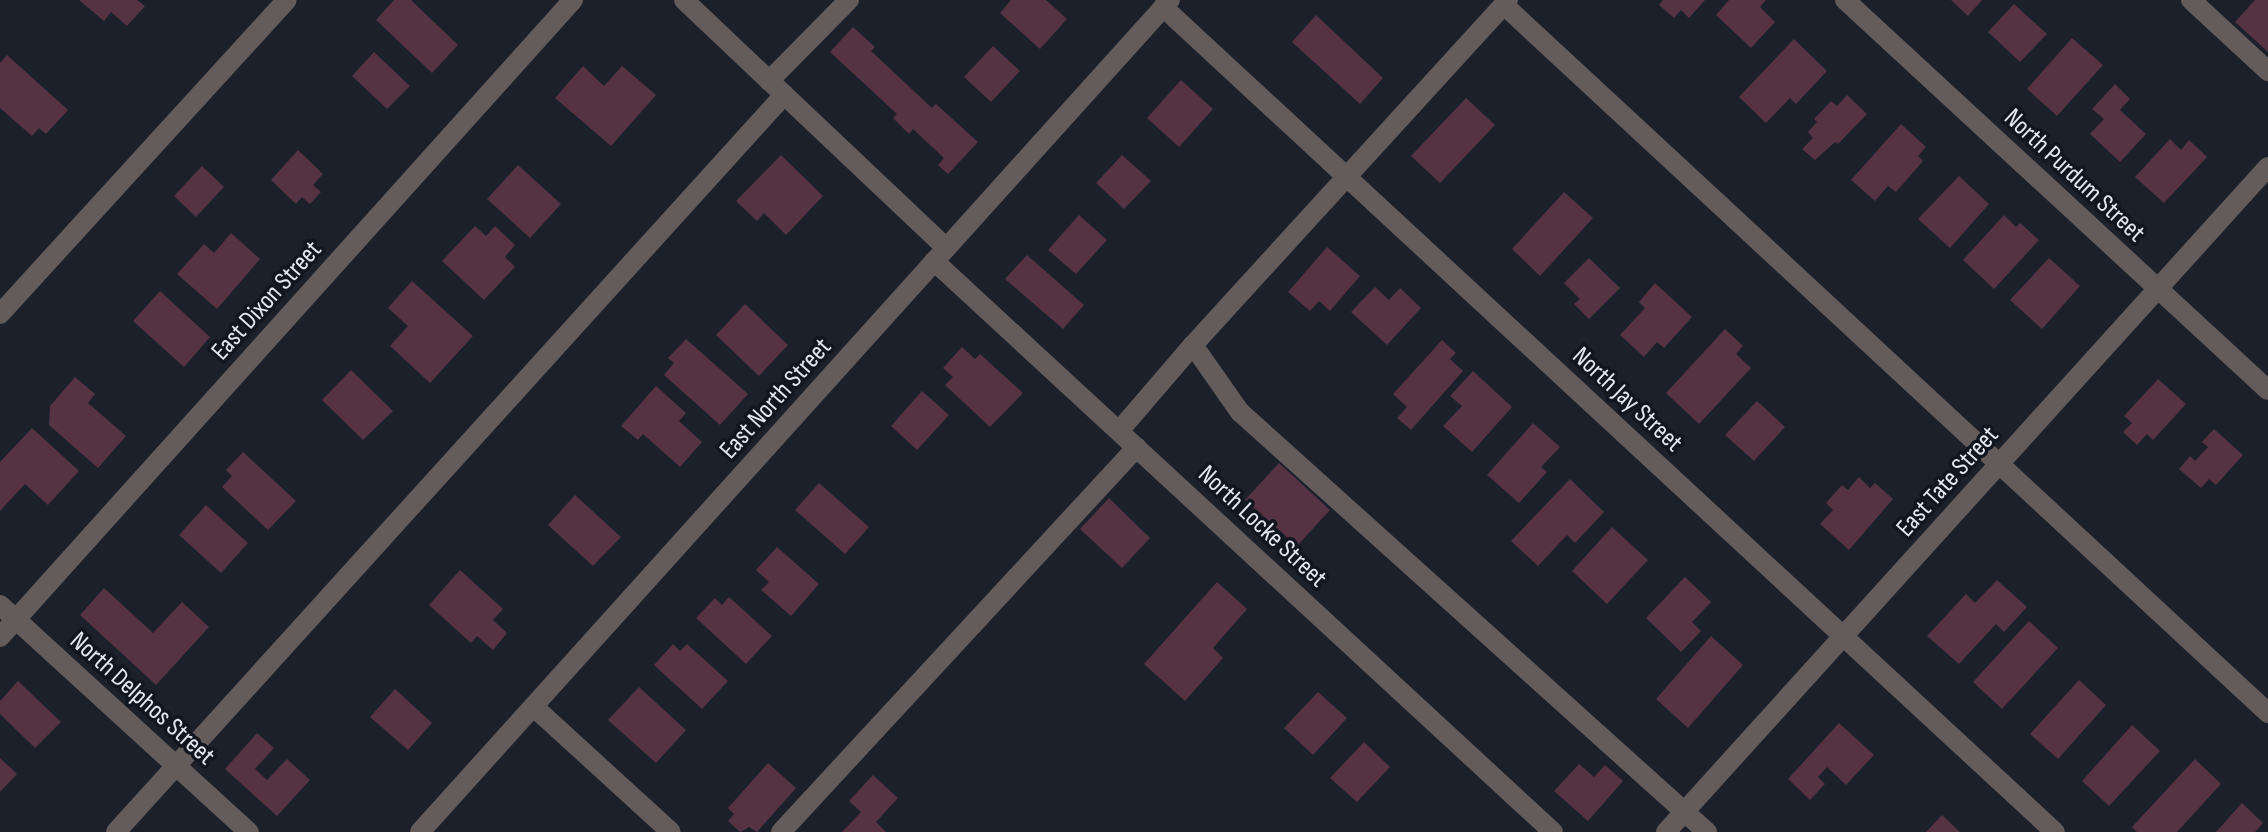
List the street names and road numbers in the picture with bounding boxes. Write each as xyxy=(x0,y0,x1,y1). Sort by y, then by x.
street label: North Purdum Street xyxy=(1997,103,2151,249)
street label: East Dixon Street xyxy=(205,235,329,367)
street label: East North Street xyxy=(714,332,838,466)
street label: North Jay Street xyxy=(1565,341,1689,459)
street label: East Tate Street xyxy=(1890,420,2006,544)
street label: North Locke Street xyxy=(1191,459,1333,595)
street label: North Delphos Street xyxy=(63,626,221,772)

